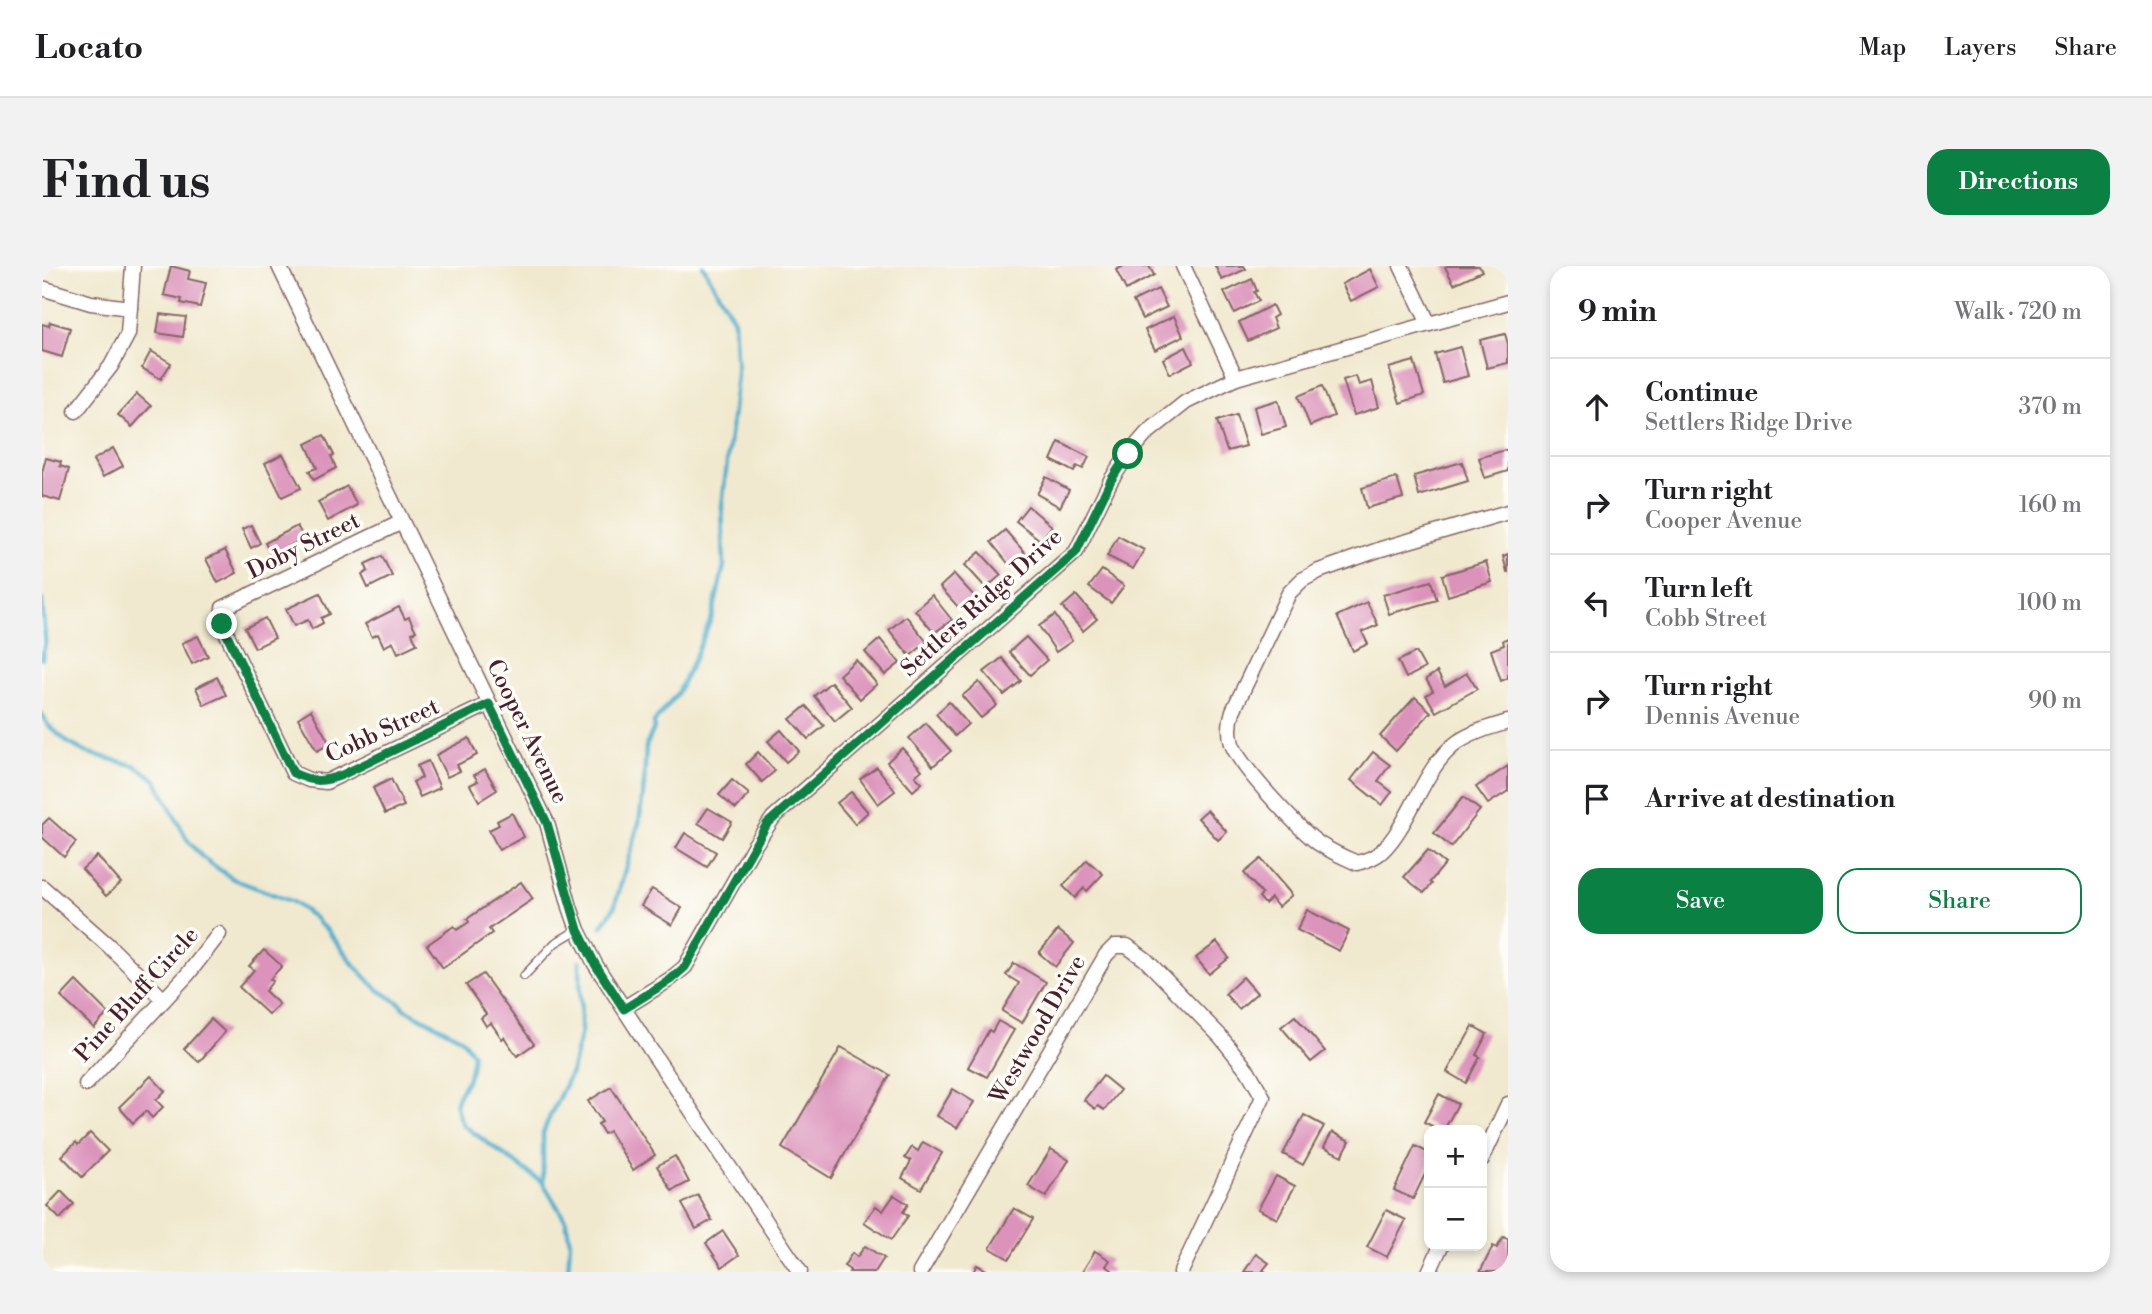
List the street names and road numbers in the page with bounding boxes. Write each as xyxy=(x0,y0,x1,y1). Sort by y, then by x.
street label: Doby Street xyxy=(242,507,364,585)
street label: Settlers Ridge Drive xyxy=(895,523,1068,683)
street label: Cooper Avenue xyxy=(480,655,574,808)
street label: Cobb Street xyxy=(321,692,444,769)
street label: Pine Bluff Circle xyxy=(69,921,205,1068)
street label: Westwood Drive xyxy=(983,950,1092,1110)

